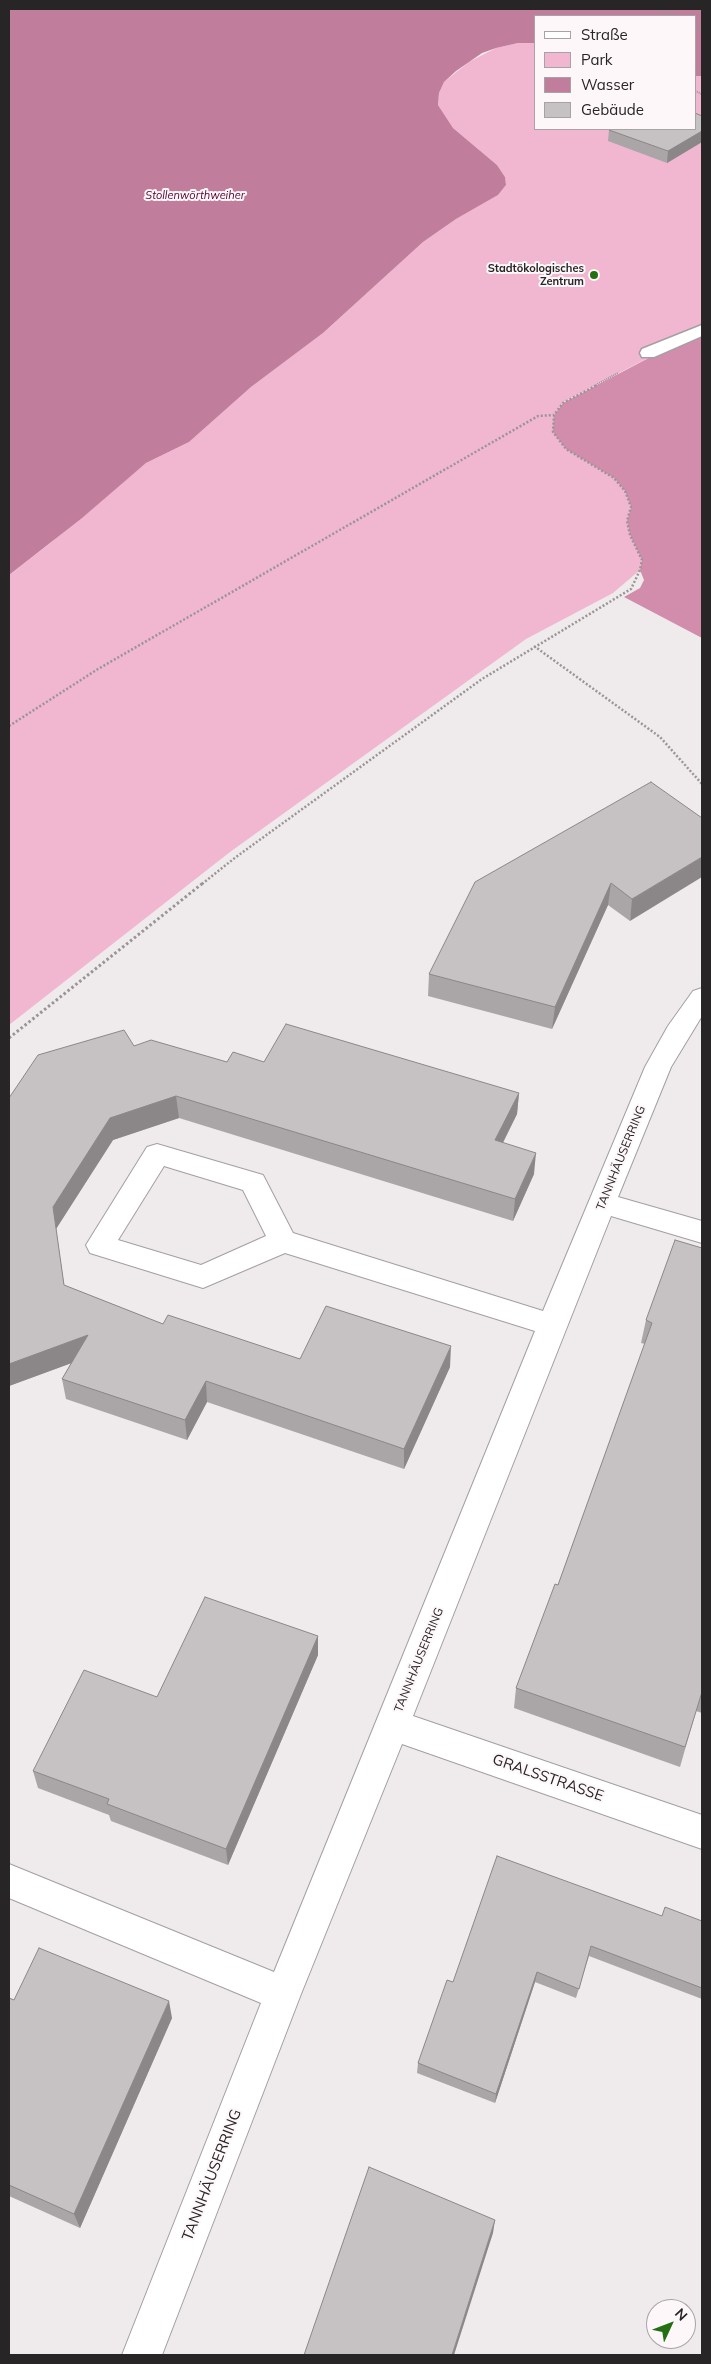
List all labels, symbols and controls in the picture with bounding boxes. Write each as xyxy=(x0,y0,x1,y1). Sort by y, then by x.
legend xyxy=(534,15,696,130)
text: Straße xyxy=(581,25,628,44)
text: Park xyxy=(581,50,613,69)
text: Wasser xyxy=(581,75,634,94)
text: Gebäude xyxy=(581,100,644,119)
water label: Stollenwörthweiher xyxy=(145,189,245,203)
place label: Stadtökologisches Zentrum xyxy=(488,262,584,288)
marker: Stadtökologisches Zentrum xyxy=(588,269,600,281)
street label: TANNHÄUSERRING xyxy=(593,1103,649,1213)
street label: TANNHÄUSERRING xyxy=(391,1605,447,1715)
street label: GRALSSTRASSE xyxy=(490,1751,606,1805)
street label: TANNHÄUSERRING xyxy=(179,2107,245,2243)
north arrow xyxy=(646,2299,696,2349)
text: N xyxy=(671,2304,691,2324)

